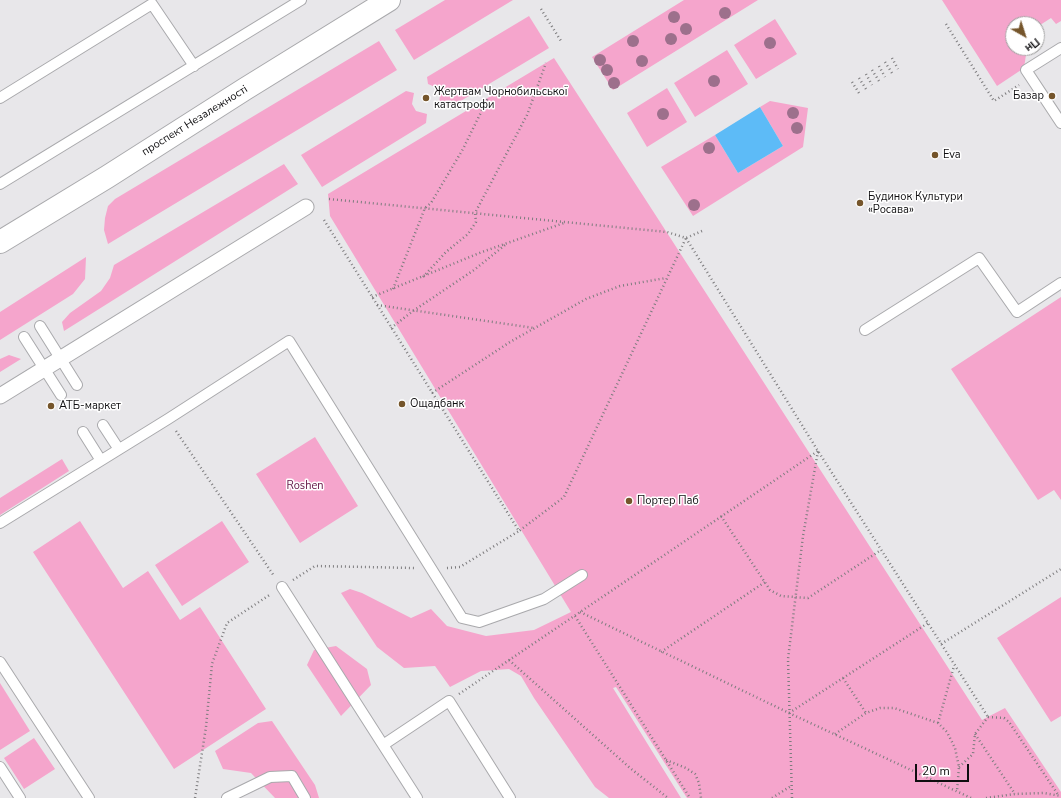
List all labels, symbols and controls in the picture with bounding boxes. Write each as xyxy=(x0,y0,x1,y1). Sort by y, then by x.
north arrow xyxy=(1005,16,1045,56)
text: Пн xyxy=(1022,34,1043,56)
street label: проспект Незалежності xyxy=(140,83,250,159)
place label: Жертвам Чорнобильської катастрофи xyxy=(434,85,567,111)
place label: Базар xyxy=(1013,89,1044,103)
marker: Базар xyxy=(1047,91,1057,101)
marker: Жертвам Чорнобильської катастрофи xyxy=(421,93,431,103)
place label: Eva xyxy=(943,148,961,162)
marker: Eva xyxy=(930,150,940,160)
place label: Будинок Культури «Росава» xyxy=(868,190,963,216)
marker: Будинок Культури «Росава» xyxy=(855,198,865,208)
place label: Ощадбанк xyxy=(410,397,464,411)
place label: АТБ-маркет xyxy=(59,399,121,413)
marker: Ощадбанк xyxy=(397,399,407,409)
marker: АТБ-маркет xyxy=(46,401,56,411)
park label: Roshen xyxy=(287,479,323,493)
place label: Портер Паб xyxy=(637,494,699,508)
marker: Портер Паб xyxy=(624,496,634,506)
scale bar xyxy=(917,756,971,782)
text: 20 m xyxy=(922,763,950,779)

